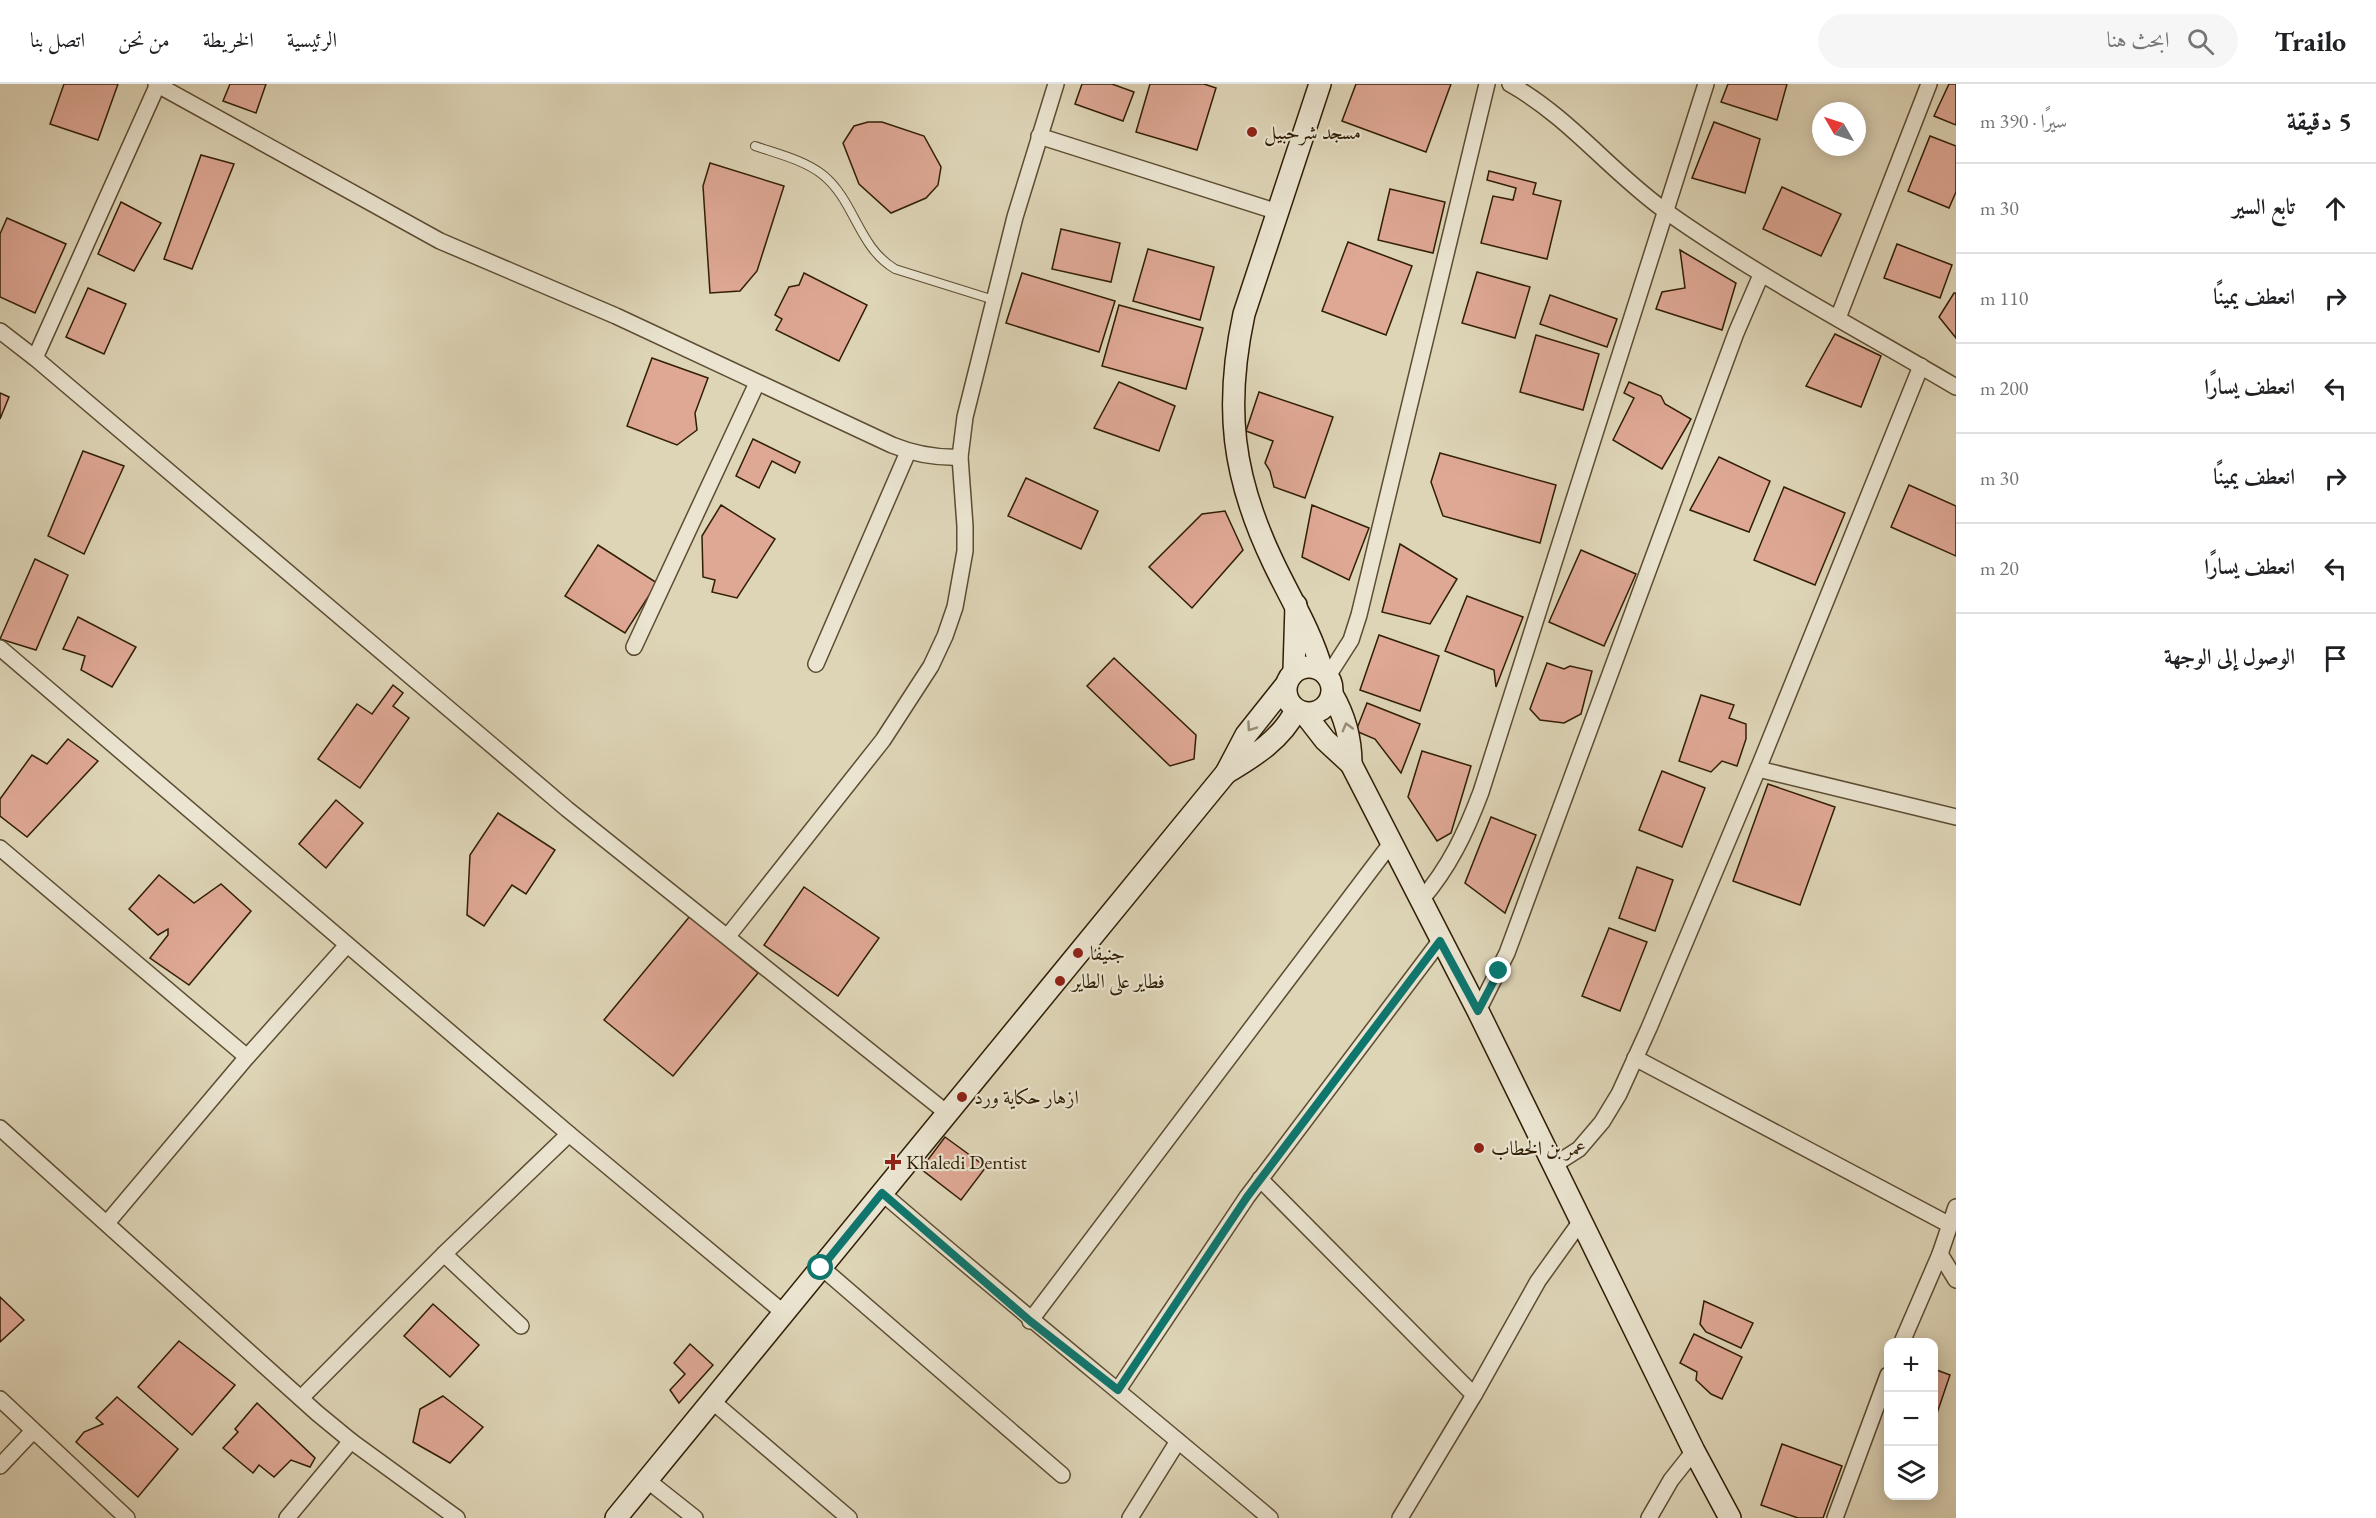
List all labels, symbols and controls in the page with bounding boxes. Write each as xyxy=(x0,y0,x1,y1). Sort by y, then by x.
search box xyxy=(1818,14,2238,68)
text: Trailo xyxy=(2274,23,2346,59)
text: ابحث هنا xyxy=(2106,25,2169,54)
icon: search xyxy=(2184,25,2217,58)
text: اتصل بنا xyxy=(30,26,85,53)
text: من نحن xyxy=(118,26,170,53)
text: الخريطة xyxy=(203,26,254,53)
text: الرئيسية xyxy=(287,26,337,53)
north arrow xyxy=(1812,102,1866,156)
text: 5 دقيقة xyxy=(2287,104,2352,138)
text: سيرًا · 390 m xyxy=(1980,108,2067,134)
place label: مسجد شرحبيل xyxy=(1264,119,1361,147)
marker: مسجد شرحبيل xyxy=(1245,125,1259,139)
text: تابع السير xyxy=(2232,192,2295,221)
icon: ahead xyxy=(2319,192,2352,225)
text: 30 m xyxy=(1980,195,2019,221)
text: انعطف يمينًا xyxy=(2213,282,2295,311)
icon: right xyxy=(2319,282,2352,315)
text: 110 m xyxy=(1980,285,2028,311)
text: انعطف يسارًا xyxy=(2204,372,2295,401)
icon: left xyxy=(2319,372,2352,405)
text: 200 m xyxy=(1980,375,2028,401)
text: انعطف يمينًا xyxy=(2213,462,2295,491)
icon: right xyxy=(2319,462,2352,495)
text: 30 m xyxy=(1980,465,2019,491)
text: انعطف يسارًا xyxy=(2204,552,2295,581)
icon: left xyxy=(2319,552,2352,585)
text: 20 m xyxy=(1980,555,2019,581)
text: الوصول إلى الوجهة xyxy=(2164,642,2295,671)
icon: arrive xyxy=(2319,642,2352,675)
one-way arrow xyxy=(1247,720,1258,731)
one-way arrow xyxy=(1341,722,1354,732)
place label: جنيفا xyxy=(1090,940,1125,966)
marker: جنيفا xyxy=(1071,946,1085,960)
route end xyxy=(1485,957,1511,983)
place label: فطاير على الطاير xyxy=(1070,968,1165,996)
marker: فطاير على الطاير xyxy=(1053,974,1067,988)
place label: ازهار حكاية ورد xyxy=(974,1084,1079,1110)
marker: ازهار حكاية ورد xyxy=(955,1090,969,1104)
place label: عمر بن الخطاب xyxy=(1491,1135,1586,1161)
marker: عمر بن الخطاب xyxy=(1472,1141,1486,1155)
place label: Khaledi Dentist xyxy=(906,1149,1027,1175)
marker: Khaledi Dentist xyxy=(884,1153,902,1171)
route start xyxy=(807,1254,833,1280)
map controls xyxy=(1884,1338,1938,1500)
button: + xyxy=(1884,1338,1938,1392)
button: − xyxy=(1884,1392,1938,1446)
button: layers xyxy=(1884,1446,1938,1500)

